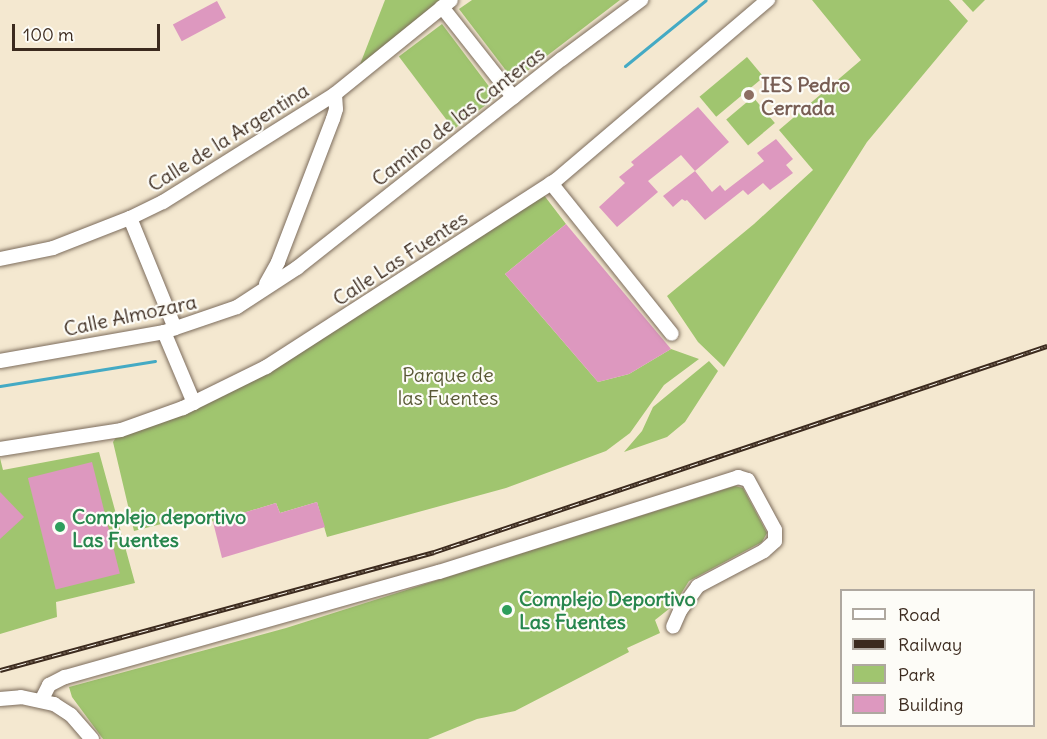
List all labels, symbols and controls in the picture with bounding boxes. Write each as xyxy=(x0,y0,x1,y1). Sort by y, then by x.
scale bar xyxy=(15,12,164,50)
text: 100 m xyxy=(23,23,74,46)
street label: Camino de las Canteras xyxy=(367,41,549,191)
place label: IES Pedro Cerrada xyxy=(761,72,850,119)
street label: Calle de la Argentina xyxy=(143,78,313,196)
marker: IES Pedro Cerrada xyxy=(742,88,756,102)
street label: Calle Las Fuentes xyxy=(328,206,472,310)
street label: Calle Almozara xyxy=(61,289,199,341)
park label: Parque de las Fuentes xyxy=(398,362,498,409)
place label: Complejo deportivo Las Fuentes xyxy=(72,504,246,551)
marker: Complejo deportivo Las Fuentes xyxy=(53,520,67,534)
place label: Complejo Deportivo Las Fuentes xyxy=(519,586,696,633)
legend xyxy=(840,589,1035,727)
marker: Complejo Deportivo Las Fuentes xyxy=(500,603,514,617)
text: Road xyxy=(898,603,940,626)
text: Railway xyxy=(898,633,962,656)
text: Park xyxy=(898,663,935,686)
text: Building xyxy=(898,693,963,716)

